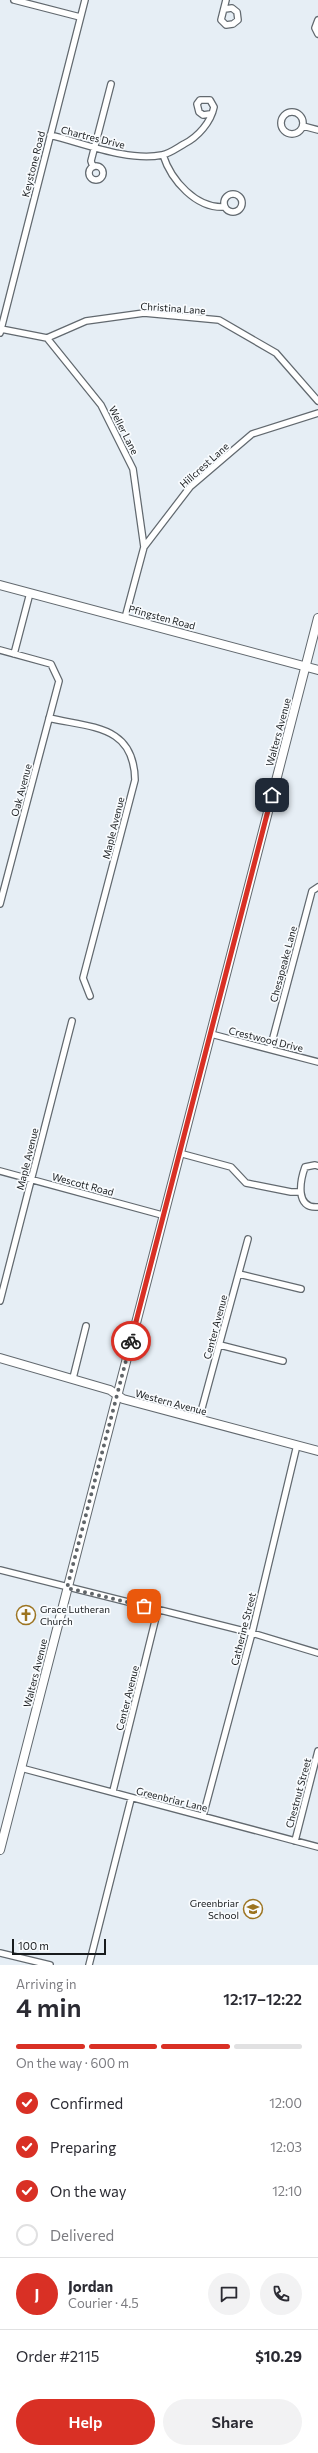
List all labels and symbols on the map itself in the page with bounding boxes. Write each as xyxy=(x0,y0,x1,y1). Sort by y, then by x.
street label: Chartres Drive xyxy=(60,123,126,151)
street label: Keystone Road xyxy=(19,130,47,198)
street label: Christina Lane xyxy=(140,300,206,316)
street label: Weller Lane xyxy=(107,404,141,456)
street label: Hillcrest Lane xyxy=(177,440,231,490)
street label: Pfingsten Road xyxy=(127,602,197,632)
street label: Walters Avenue xyxy=(263,696,293,768)
street label: Oak Avenue xyxy=(8,762,34,818)
pin xyxy=(255,778,289,812)
street label: Maple Avenue xyxy=(99,796,127,860)
street label: Chesapeake Lane xyxy=(267,925,299,1003)
street label: Crestwood Drive xyxy=(228,1024,304,1054)
street label: Maple Avenue xyxy=(13,1127,41,1191)
street label: Wescott Road xyxy=(51,1170,115,1198)
street label: Center Avenue xyxy=(201,1293,229,1361)
courier xyxy=(111,1321,151,1361)
street label: Western Avenue xyxy=(134,1387,208,1417)
pin xyxy=(127,1589,161,1623)
street label: Catherine Street xyxy=(228,1591,258,1667)
place label: Grace Lutheran Church xyxy=(40,1603,110,1627)
church icon: Grace Lutheran Church xyxy=(15,1604,37,1626)
street label: Walters Avenue xyxy=(21,1637,49,1709)
street label: Center Avenue xyxy=(113,1664,141,1732)
street label: Chestnut Street xyxy=(283,1757,313,1829)
street label: Greenbriar Lane xyxy=(135,1784,209,1814)
place label: Greenbriar School xyxy=(190,1897,239,1921)
school or university icon: Greenbriar School xyxy=(242,1898,264,1920)
scale bar xyxy=(12,1937,106,1956)

